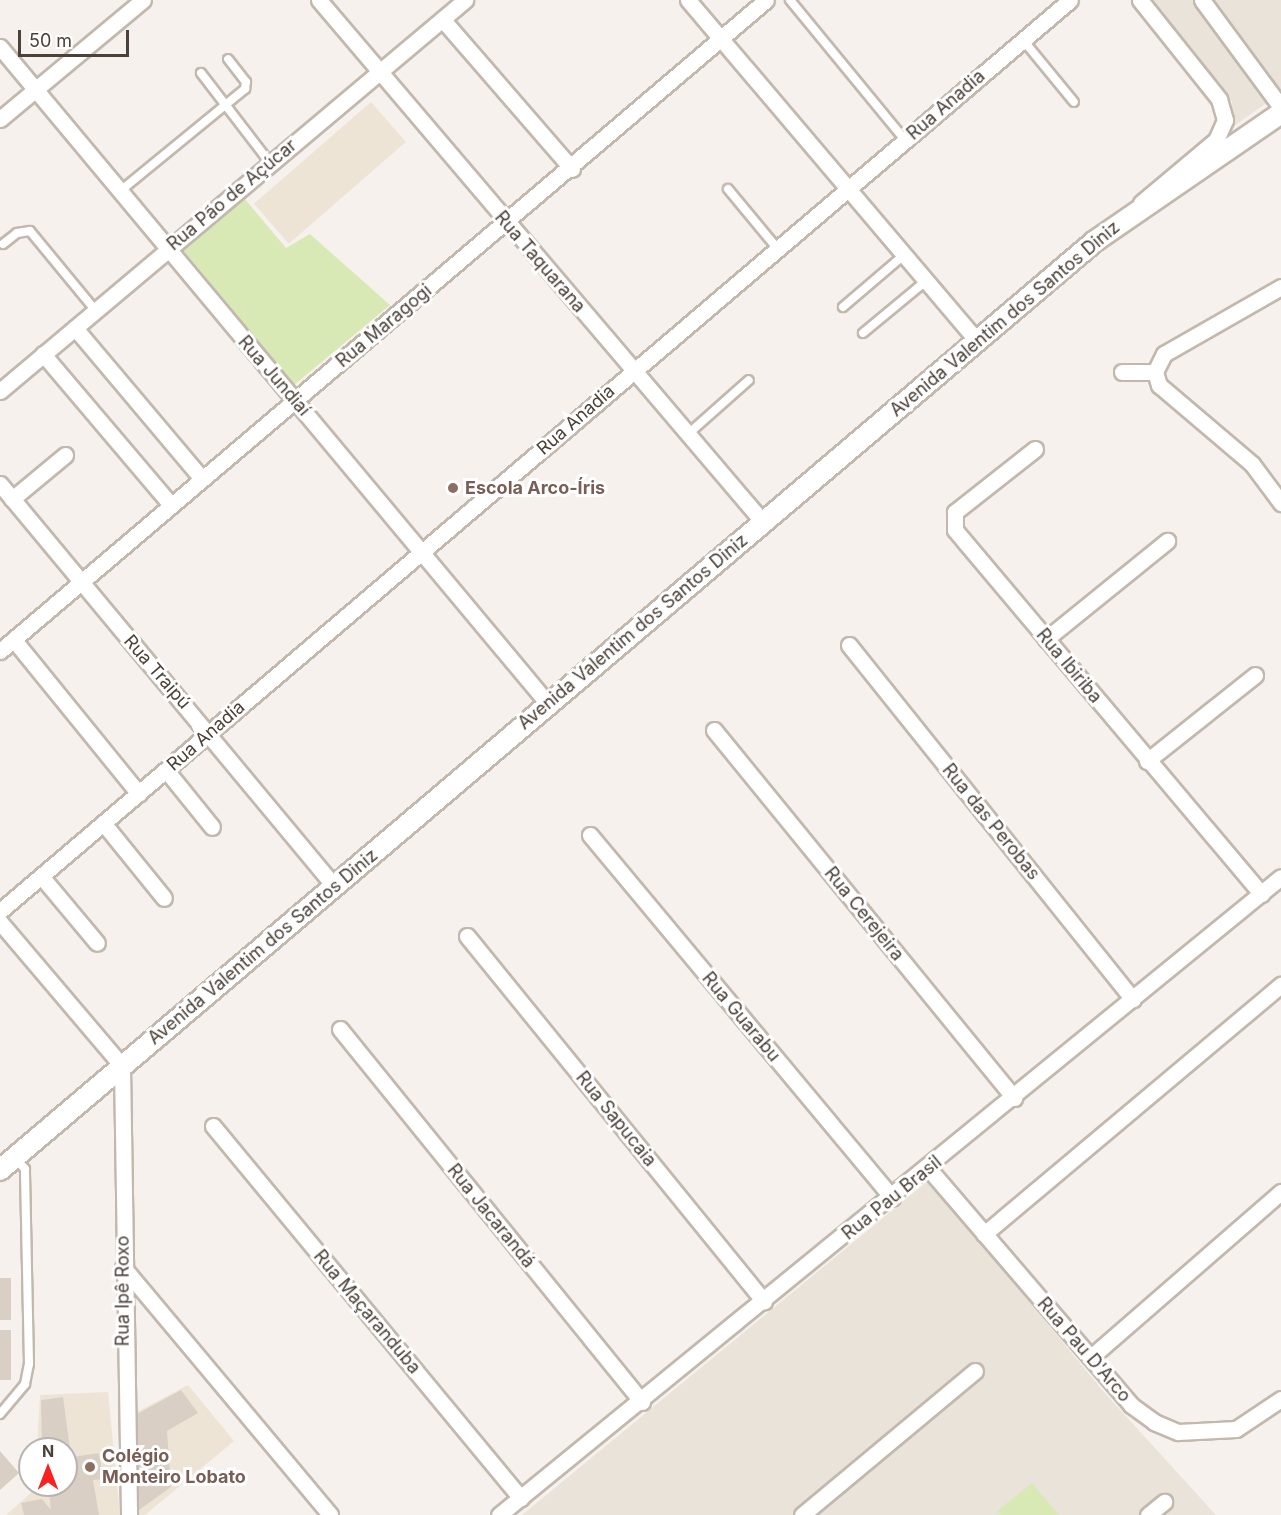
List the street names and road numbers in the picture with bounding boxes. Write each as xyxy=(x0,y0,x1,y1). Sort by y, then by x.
street label: Rua Anadia xyxy=(903,65,989,145)
street label: Rua Pão de Açúcar xyxy=(163,135,301,255)
street label: Rua Taquarana xyxy=(490,207,590,317)
street label: Avenida Valentim dos Santos Diniz xyxy=(886,217,1124,421)
street label: Rua Maragogi xyxy=(332,280,436,372)
street label: Rua Jundiaí xyxy=(233,332,315,420)
street label: Rua Anadia xyxy=(533,380,619,460)
street label: Avenida Valentim dos Santos Diniz xyxy=(514,530,752,734)
street label: Rua Ibiriba xyxy=(1032,624,1106,708)
street label: Rua Traipú xyxy=(119,631,195,713)
street label: Rua Anadia xyxy=(163,696,249,776)
street label: Rua das Perobas xyxy=(938,760,1044,884)
street label: Avenida Valentim dos Santos Diniz xyxy=(144,845,382,1049)
street label: Rua Cerejeira xyxy=(820,863,908,965)
street label: Rua Guarabu xyxy=(697,968,785,1066)
street label: Rua Sapucaia xyxy=(571,1067,661,1171)
street label: Rua Pau Brasil xyxy=(838,1151,946,1245)
street label: Rua Jacarandá xyxy=(443,1160,539,1272)
street label: Rua Ipê Roxo xyxy=(112,1236,134,1346)
street label: Rua Maçaranduba xyxy=(309,1246,425,1378)
street label: Rua Pau D'Arco xyxy=(1033,1293,1135,1407)

